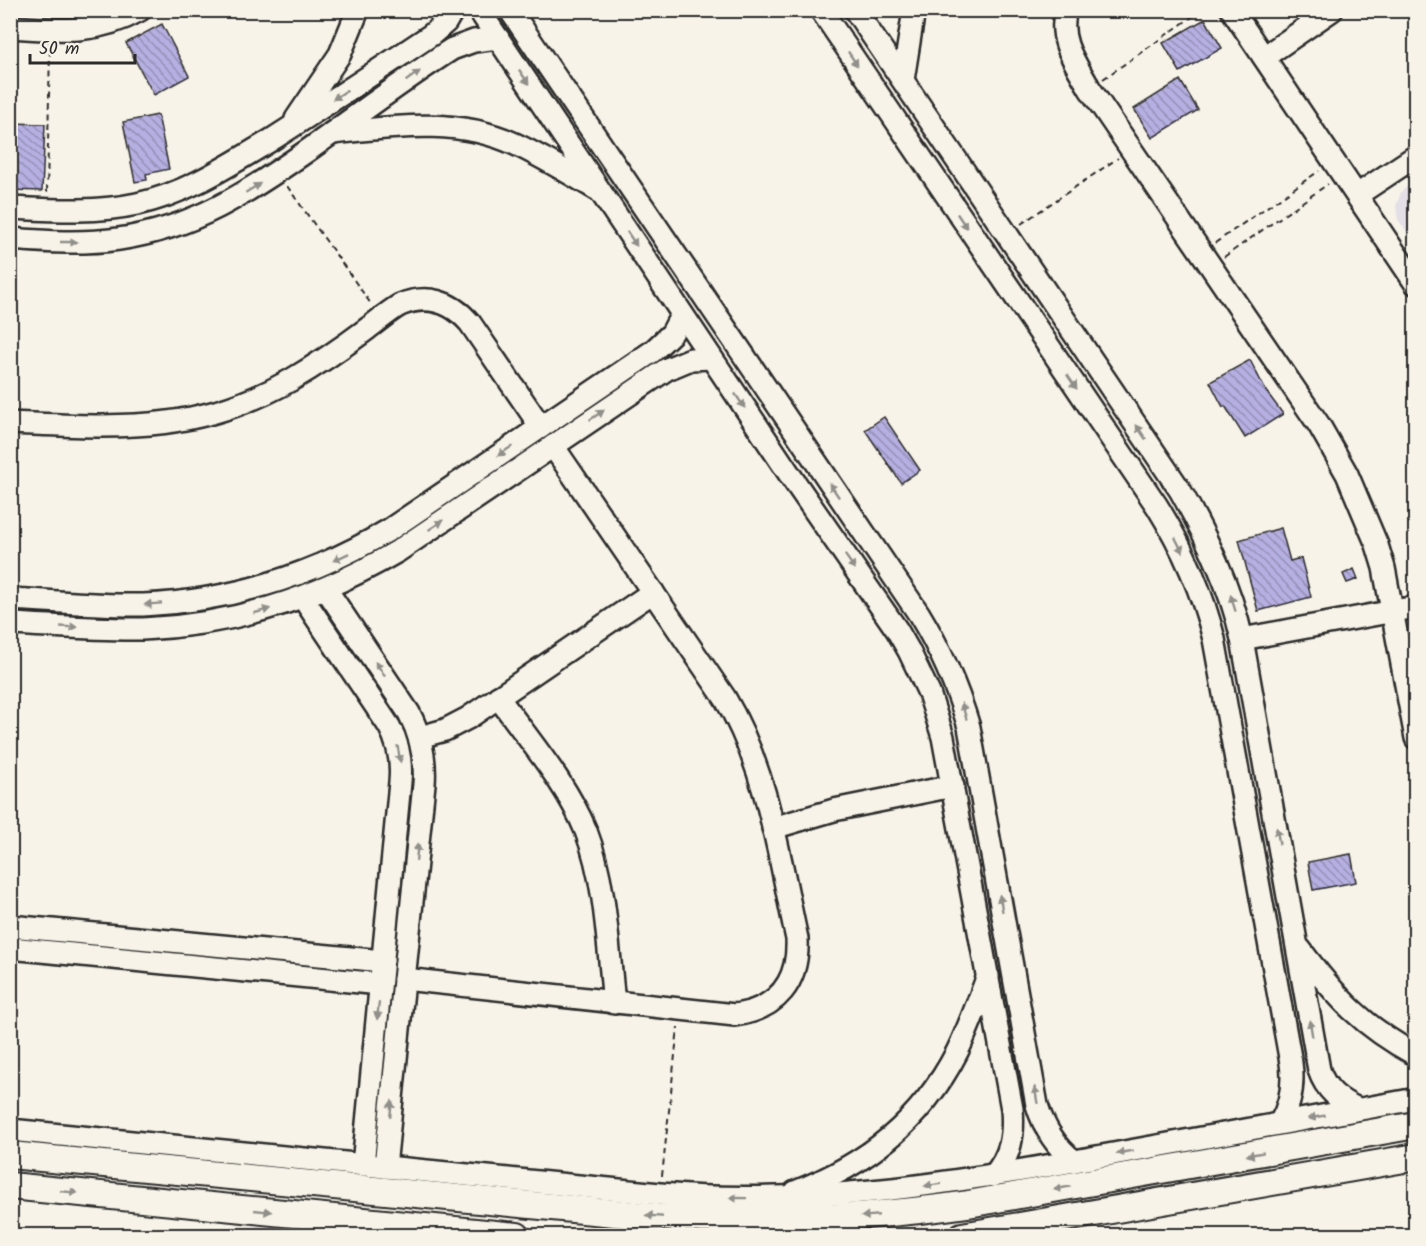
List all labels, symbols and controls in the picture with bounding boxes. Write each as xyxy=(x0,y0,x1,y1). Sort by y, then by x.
scale bar xyxy=(30,27,135,65)
text: 50 m xyxy=(39,35,79,64)
one-way arrow xyxy=(847,51,858,67)
one-way arrow xyxy=(518,68,530,84)
one-way arrow xyxy=(405,71,421,82)
one-way arrow xyxy=(332,89,348,100)
one-way arrow xyxy=(245,182,261,193)
one-way arrow xyxy=(956,212,968,228)
one-way arrow xyxy=(626,230,638,246)
one-way arrow xyxy=(59,237,78,247)
one-way arrow xyxy=(1066,374,1077,390)
one-way arrow xyxy=(734,393,745,409)
one-way arrow xyxy=(589,409,605,421)
one-way arrow xyxy=(1135,424,1146,441)
one-way arrow xyxy=(497,445,513,457)
one-way arrow xyxy=(828,482,840,498)
one-way arrow xyxy=(428,520,444,531)
one-way arrow xyxy=(1174,536,1184,553)
one-way arrow xyxy=(332,552,349,561)
one-way arrow xyxy=(844,554,856,570)
one-way arrow xyxy=(1228,594,1237,612)
one-way arrow xyxy=(144,599,163,609)
one-way arrow xyxy=(253,606,271,615)
one-way arrow xyxy=(59,622,78,631)
one-way arrow xyxy=(374,662,386,678)
one-way arrow xyxy=(959,702,968,720)
one-way arrow xyxy=(395,745,404,764)
one-way arrow xyxy=(1273,826,1282,845)
one-way arrow xyxy=(412,842,422,861)
one-way arrow xyxy=(996,893,1005,912)
one-way arrow xyxy=(373,1001,383,1020)
one-way arrow xyxy=(1307,1018,1316,1037)
one-way arrow xyxy=(1031,1085,1040,1104)
one-way arrow xyxy=(386,1099,396,1118)
one-way arrow xyxy=(1307,1113,1326,1122)
one-way arrow xyxy=(1115,1148,1134,1157)
one-way arrow xyxy=(1245,1150,1264,1159)
one-way arrow xyxy=(923,1180,942,1190)
one-way arrow xyxy=(1053,1183,1072,1192)
one-way arrow xyxy=(59,1187,78,1197)
one-way arrow xyxy=(729,1193,748,1203)
one-way arrow xyxy=(253,1206,272,1216)
one-way arrow xyxy=(860,1211,879,1221)
one-way arrow xyxy=(644,1212,663,1221)

